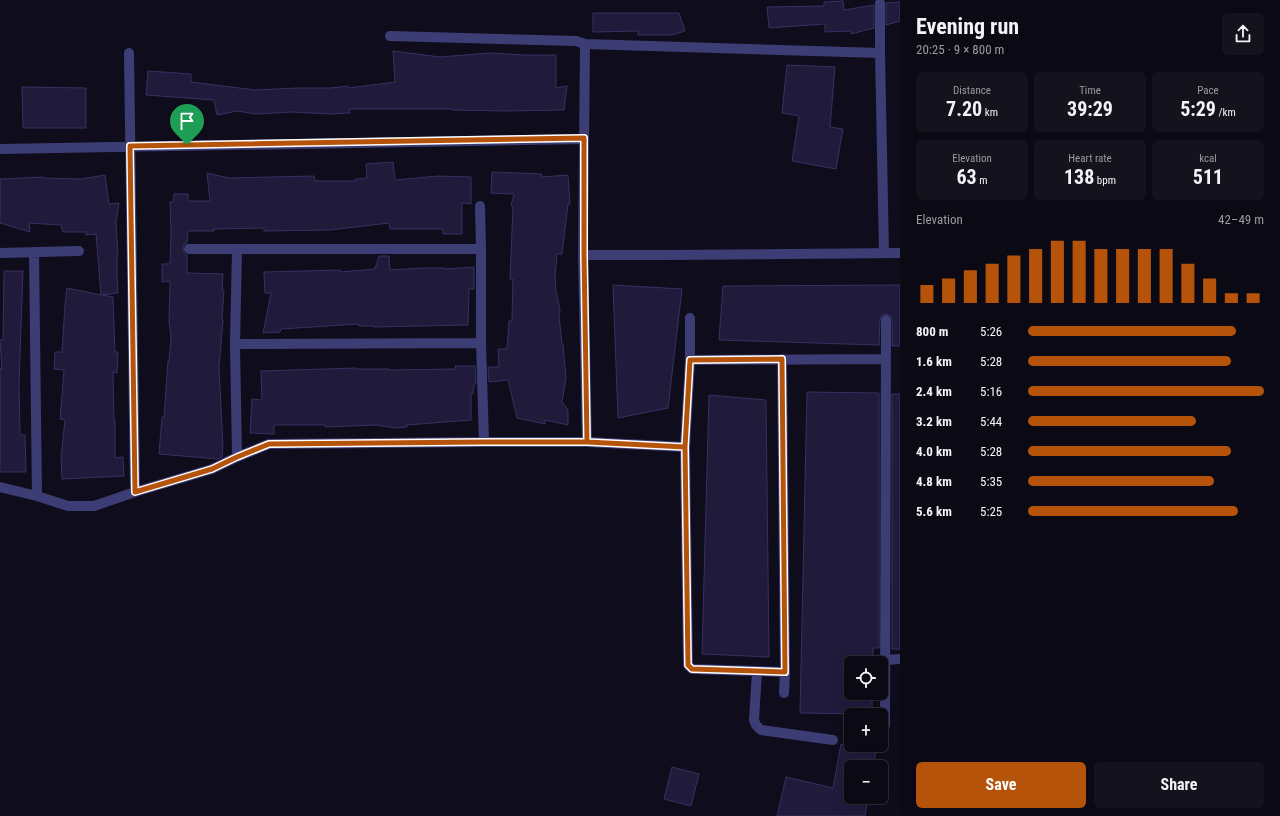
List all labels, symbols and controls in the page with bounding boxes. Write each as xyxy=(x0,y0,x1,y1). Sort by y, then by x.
button: share xyxy=(1222,13,1264,55)
text: Evening run xyxy=(916,14,1019,39)
text: 20:25 · 9 × 800 m xyxy=(916,42,1004,57)
text: Distance xyxy=(953,84,991,97)
text: Time xyxy=(1079,84,1101,97)
text: Pace xyxy=(1197,84,1219,97)
text: 7.20 xyxy=(946,97,982,121)
text: 39:29 xyxy=(1067,97,1113,121)
text: 5:29 xyxy=(1180,97,1216,121)
pin xyxy=(170,104,204,145)
text: km xyxy=(982,106,998,119)
text: /km xyxy=(1216,106,1236,119)
icon: arrive xyxy=(176,110,198,132)
text: Elevation xyxy=(952,152,992,165)
text: Heart rate xyxy=(1068,152,1112,165)
text: kcal xyxy=(1199,152,1217,165)
text: 63 xyxy=(956,165,977,189)
text: 138 xyxy=(1064,165,1094,189)
text: 511 xyxy=(1193,165,1223,189)
text: m xyxy=(977,174,988,187)
text: bpm xyxy=(1094,174,1116,187)
text: Elevation xyxy=(916,212,963,227)
text: 42–49 m xyxy=(1218,212,1264,227)
text: 800 m xyxy=(916,324,948,339)
text: 5:26 xyxy=(980,324,1002,339)
text: 1.6 km xyxy=(916,354,952,369)
text: 5:28 xyxy=(980,354,1002,369)
text: 2.4 km xyxy=(916,384,952,399)
text: 5:16 xyxy=(980,384,1002,399)
text: 3.2 km xyxy=(916,414,952,429)
text: 5:44 xyxy=(980,414,1002,429)
text: 4.0 km xyxy=(916,444,952,459)
text: 5:28 xyxy=(980,444,1002,459)
text: 4.8 km xyxy=(916,474,952,489)
text: 5:35 xyxy=(980,474,1002,489)
text: 5.6 km xyxy=(916,504,952,519)
text: 5:25 xyxy=(980,504,1002,519)
map controls xyxy=(844,656,888,804)
button: locate xyxy=(844,656,888,700)
button: + xyxy=(844,708,888,752)
button: − xyxy=(844,760,888,804)
button: Save xyxy=(916,762,1086,808)
button: Share xyxy=(1094,762,1264,808)

